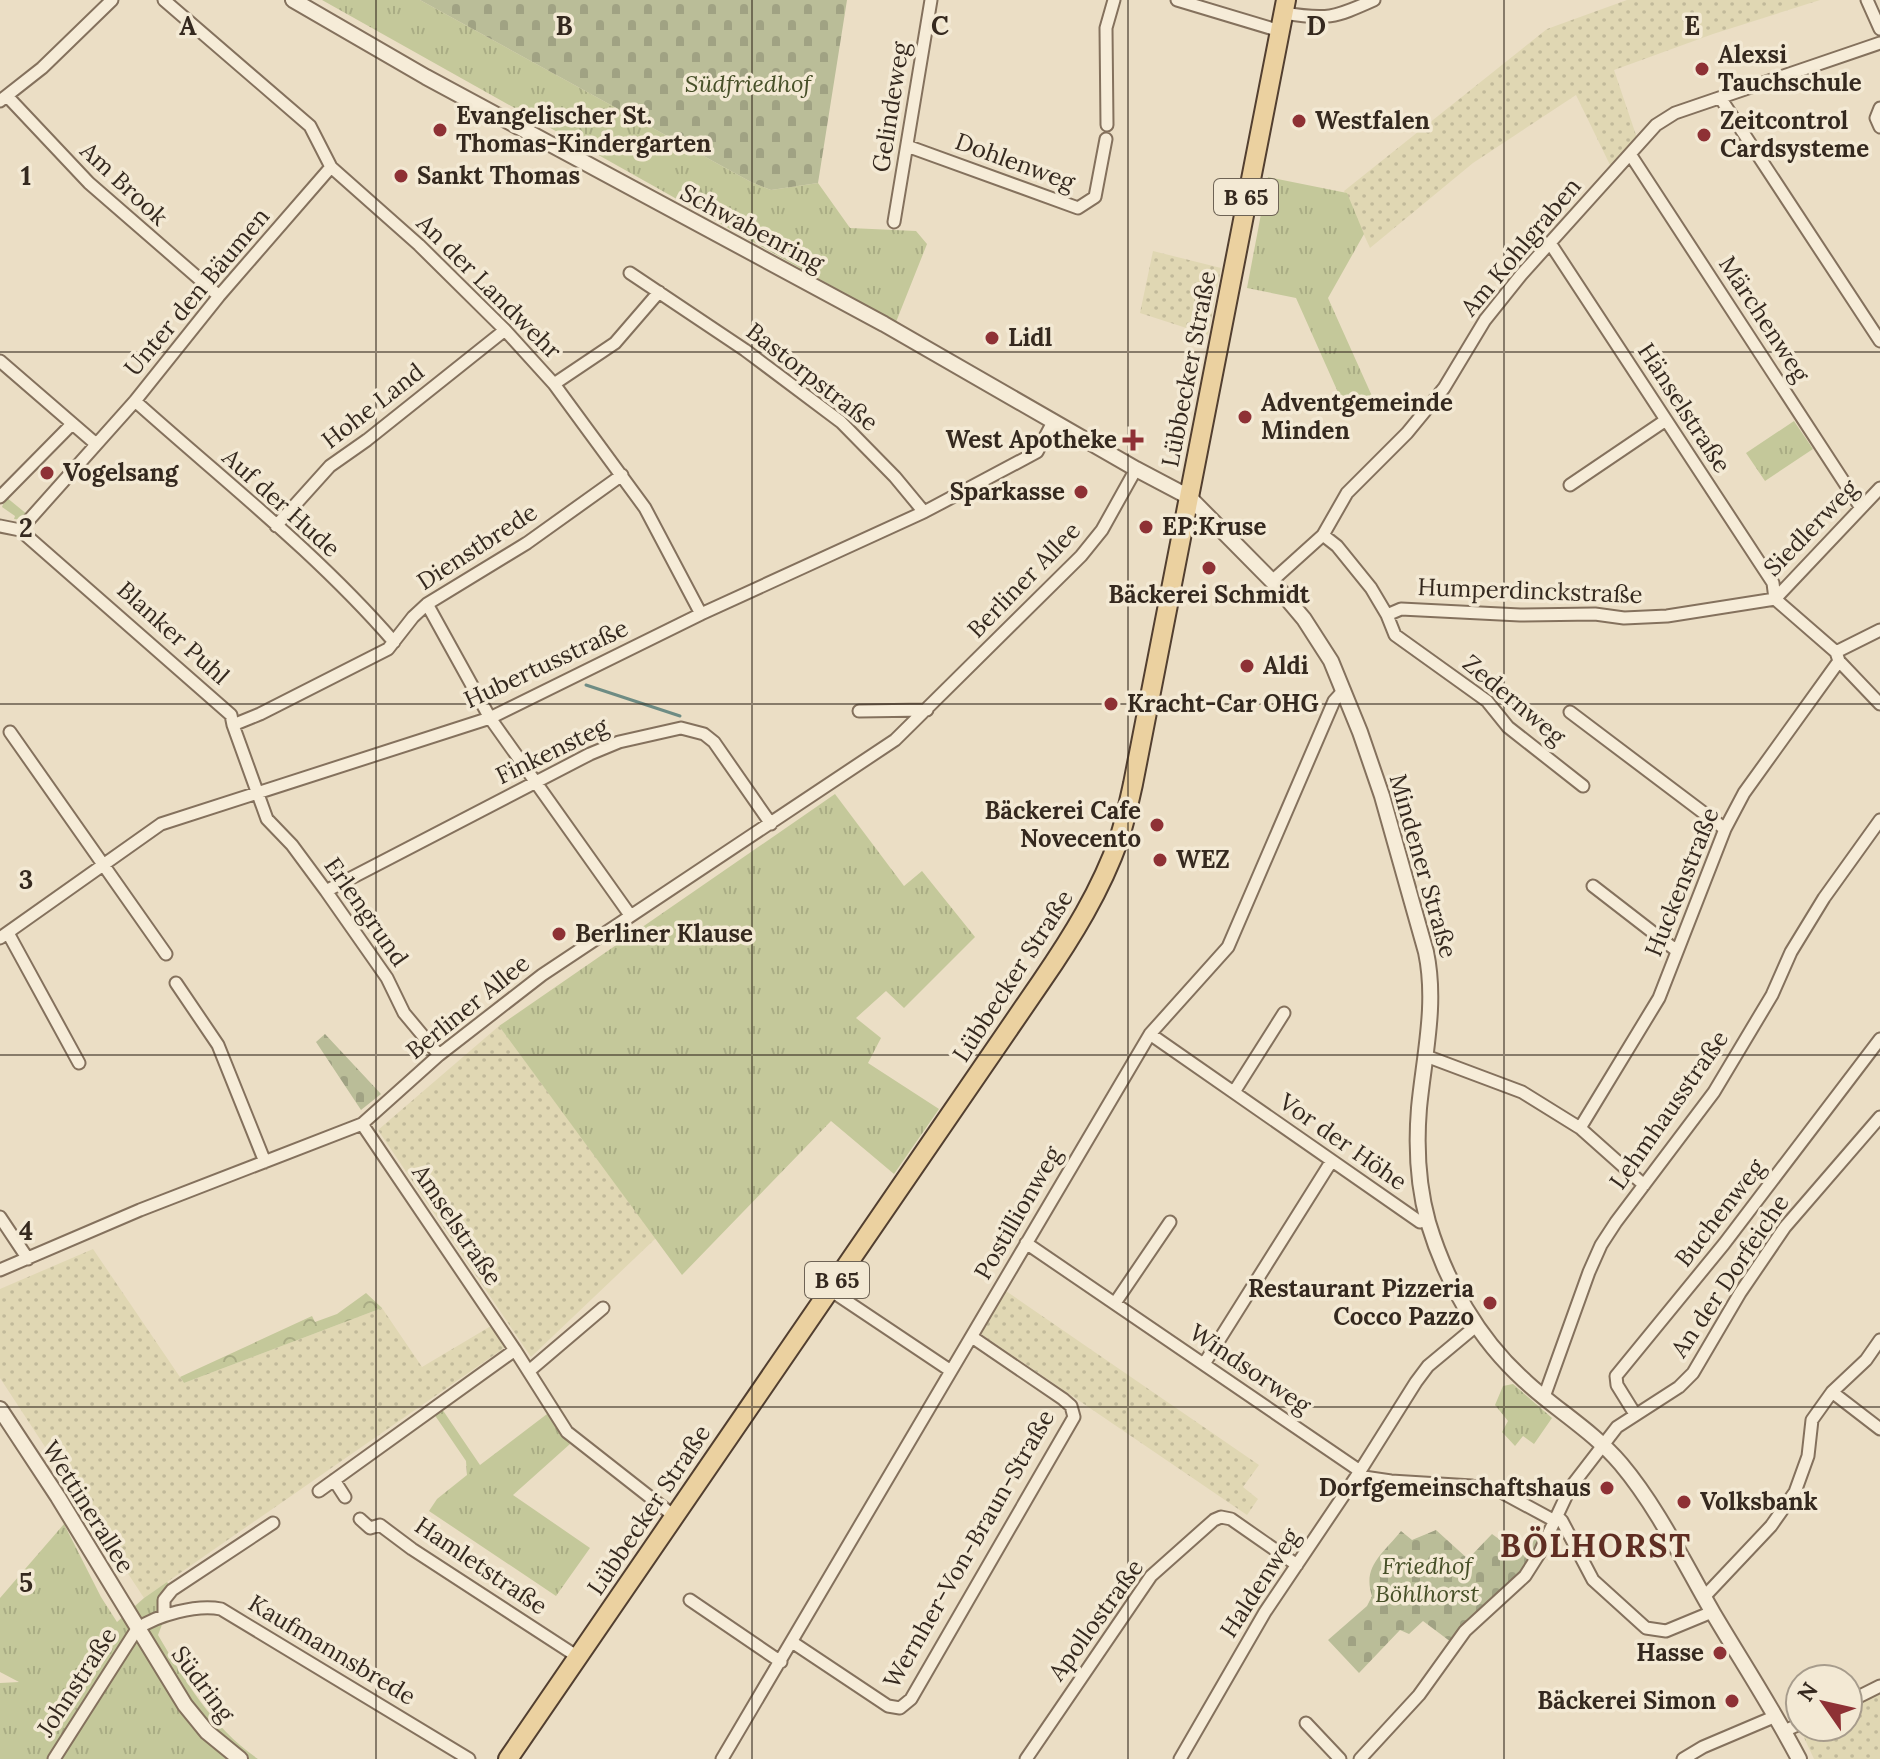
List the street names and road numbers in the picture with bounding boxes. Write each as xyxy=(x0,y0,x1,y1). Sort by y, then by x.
street label: Gelindeweg xyxy=(865,39,916,174)
street label: Dohlenweg xyxy=(951,126,1080,198)
street label: Am Brook xyxy=(73,135,175,232)
street label: Am Kohlgraben xyxy=(1453,171,1588,323)
street label: Schwabenring xyxy=(675,177,830,279)
road number: B 65 xyxy=(1214,179,1278,215)
street label: Unter den Bäumen xyxy=(117,201,276,382)
street label: An der Landwehr xyxy=(410,207,569,366)
street label: Märchenweg xyxy=(1712,250,1817,388)
street label: Lübbecker Straße xyxy=(1154,268,1223,470)
street label: Bastorpstraße xyxy=(740,315,884,438)
street label: Hänselstraße xyxy=(1631,337,1738,478)
street label: Hohe Land xyxy=(315,356,430,455)
street label: Auf der Hude xyxy=(215,441,347,564)
street label: Siedlerweg xyxy=(1757,472,1865,583)
street label: Dienstbrede xyxy=(411,496,543,597)
street label: Berliner Allee xyxy=(960,515,1087,644)
street label: Humperdinckstraße xyxy=(1417,571,1643,610)
street label: Blanker Puhl xyxy=(111,574,236,691)
street label: Hubertusstraße xyxy=(459,612,633,715)
street label: Zedernweg xyxy=(1457,648,1573,752)
street label: Finkensteg xyxy=(490,710,614,791)
street label: Mindener Straße xyxy=(1382,770,1465,961)
street label: Huckenstraße xyxy=(1638,803,1726,961)
street label: Erlengrund xyxy=(318,851,415,972)
street label: Lübbecker Straße xyxy=(945,884,1080,1068)
street label: Berliner Allee xyxy=(400,947,536,1066)
street label: Lehmhausstraße xyxy=(1602,1024,1735,1195)
street label: Vor der Höhe xyxy=(1272,1086,1413,1197)
street label: Postillionweg xyxy=(967,1140,1069,1285)
street label: Buchenweg xyxy=(1668,1152,1772,1273)
street label: Amselstraße xyxy=(405,1157,509,1291)
street label: An der Dorfeiche xyxy=(1663,1188,1796,1364)
road number: B 65 xyxy=(805,1262,869,1298)
street label: Windsorweg xyxy=(1184,1317,1318,1421)
street label: Wernher-Von-Braun-Straße xyxy=(876,1404,1061,1694)
street label: Lübbecker Straße xyxy=(580,1419,717,1601)
street label: Wettinerallee xyxy=(35,1435,141,1579)
street label: Hamletstraße xyxy=(409,1510,554,1621)
street label: Haldenweg xyxy=(1213,1522,1307,1643)
street label: Apollostraße xyxy=(1040,1553,1150,1687)
street label: Kaufmannsbrede xyxy=(243,1587,422,1712)
street label: Johnstraße xyxy=(29,1621,123,1743)
street label: Südring xyxy=(165,1640,242,1728)

